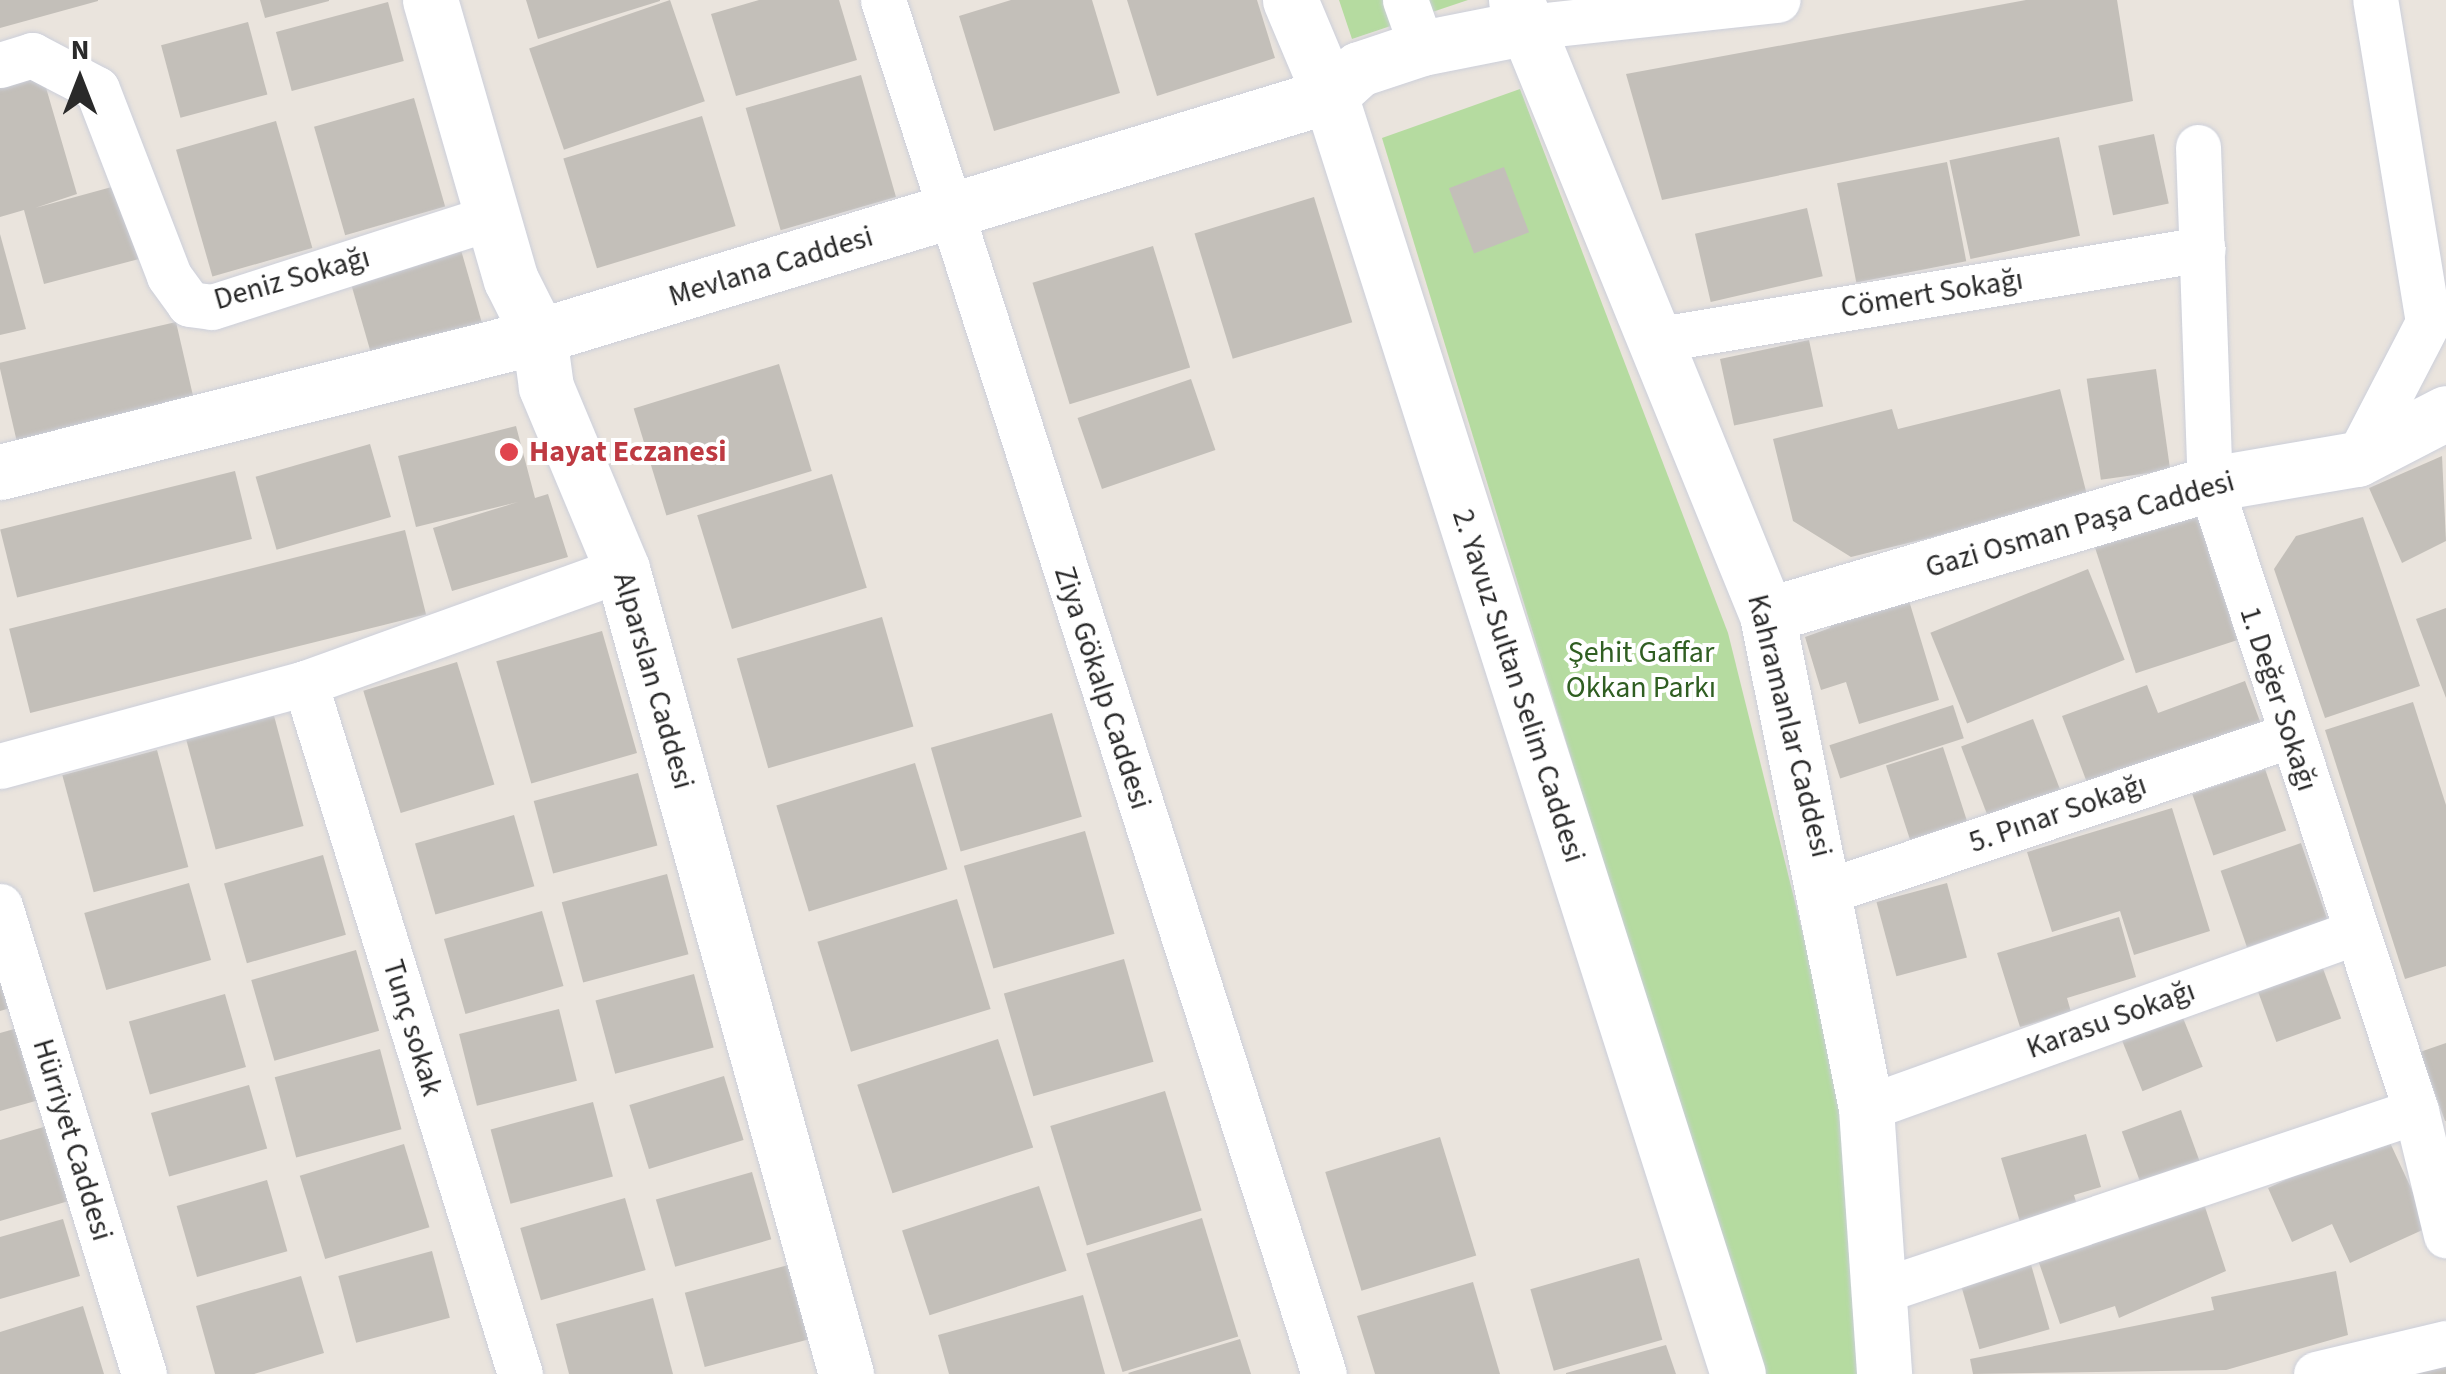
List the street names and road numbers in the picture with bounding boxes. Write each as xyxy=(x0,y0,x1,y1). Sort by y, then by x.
street label: Mevlana Caddesi xyxy=(665,219,877,315)
street label: Deniz Sokağı xyxy=(210,240,374,318)
street label: Cömert Sokağı xyxy=(1838,262,2026,326)
street label: Gazi Osman Paşa Caddesi xyxy=(1921,464,2239,586)
street label: 2. Yavuz Sultan Selim Caddesi xyxy=(1444,505,1592,867)
street label: Ziya Gökalp Caddesi xyxy=(1046,562,1158,814)
street label: Alparslan Caddesi xyxy=(605,569,701,793)
street label: Kahramanlar Caddesi xyxy=(1739,591,1839,861)
street label: 1. Değer Sokağı xyxy=(2231,602,2325,796)
street label: 5. Pınar Sokağı xyxy=(1965,767,2151,861)
street label: Tunç sokak xyxy=(374,956,450,1100)
street label: Karasu Sokağı xyxy=(2022,973,2200,1067)
street label: Hürriyet Caddesi xyxy=(24,1035,120,1245)

